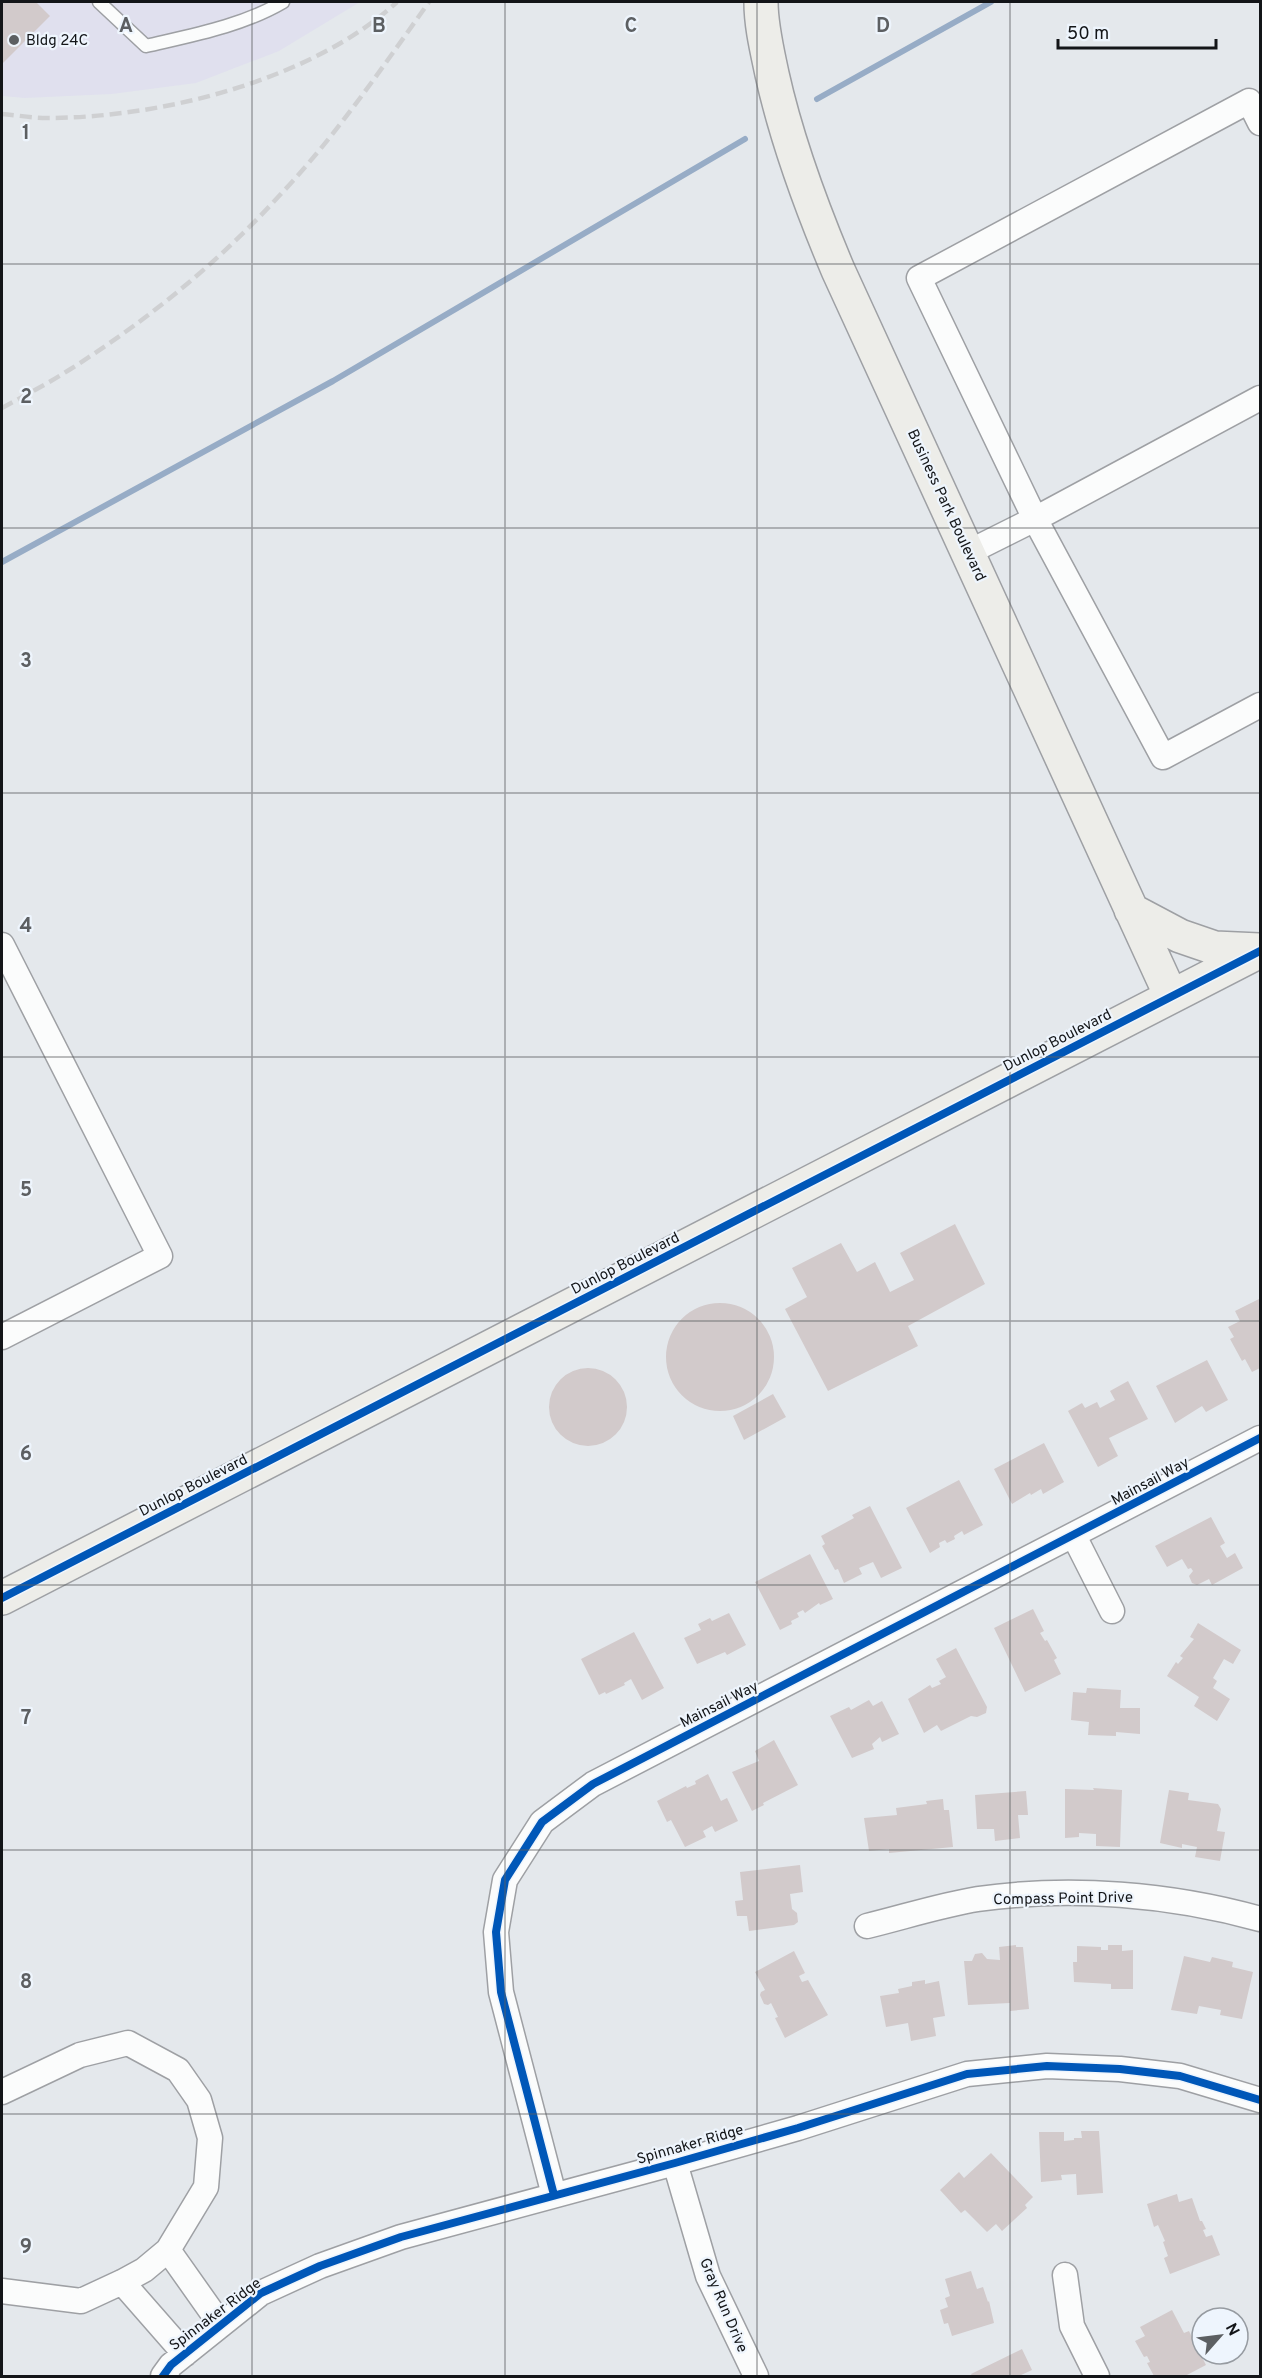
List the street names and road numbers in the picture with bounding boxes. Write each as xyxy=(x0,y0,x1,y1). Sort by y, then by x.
street label: Business Park Boulevard xyxy=(902,427,989,585)
street label: Dunlop Boulevard xyxy=(1000,1006,1115,1077)
street label: Dunlop Boulevard xyxy=(568,1229,683,1300)
street label: Dunlop Boulevard xyxy=(136,1451,251,1522)
street label: Mainsail Way xyxy=(1108,1454,1193,1511)
street label: Mainsail Way xyxy=(677,1677,762,1733)
street label: Compass Point Drive xyxy=(993,1889,1133,1910)
street label: Spinnaker Ridge xyxy=(635,2121,746,2170)
street label: Gray Run Drive xyxy=(694,2255,751,2356)
street label: Spinnaker Ridge xyxy=(166,2274,266,2356)

